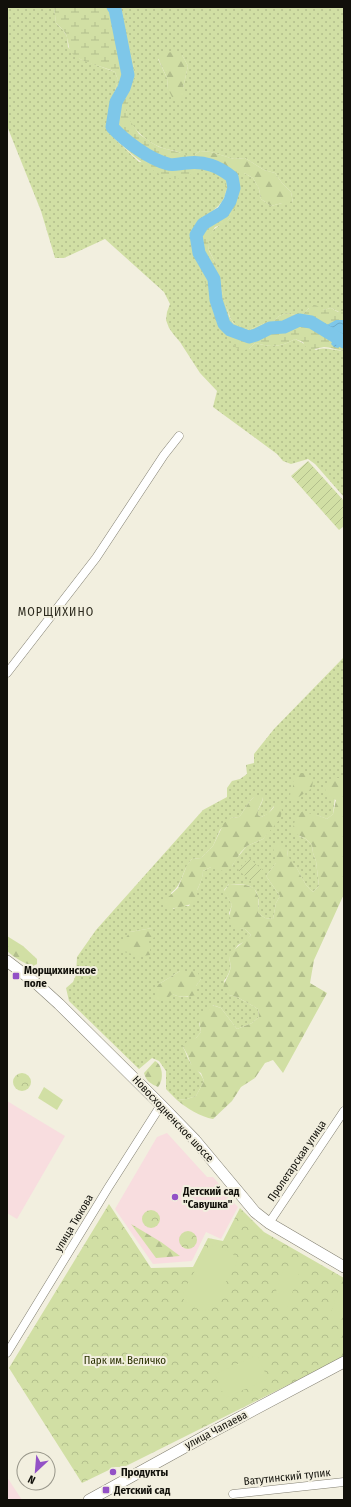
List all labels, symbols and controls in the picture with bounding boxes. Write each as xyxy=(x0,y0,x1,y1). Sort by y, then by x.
district label: МОРЩИХИНО xyxy=(18,605,94,619)
place label: Морщихинское поле xyxy=(24,964,97,990)
marker: Морщихинское поле xyxy=(11,971,21,981)
street label: Новосходненское шоссе xyxy=(130,1073,216,1165)
street label: Пролетарская улица xyxy=(265,1118,329,1204)
place label: Детский сад "Савушка" xyxy=(182,1185,240,1211)
street label: улица Тюкова xyxy=(52,1192,96,1254)
marker: Детский сад "Савушка" xyxy=(170,1192,180,1202)
park label: Парк им. Величко xyxy=(84,1354,166,1367)
street label: улица Чапаева xyxy=(182,1408,250,1452)
north arrow xyxy=(16,1451,56,1491)
place label: Продукты xyxy=(121,1466,168,1479)
street label: Ватутинский тупик xyxy=(243,1466,332,1488)
marker: Продукты xyxy=(108,1467,118,1477)
text: N xyxy=(26,1472,38,1487)
place label: Детский сад xyxy=(113,1484,171,1497)
marker: Детский сад xyxy=(101,1485,111,1495)

